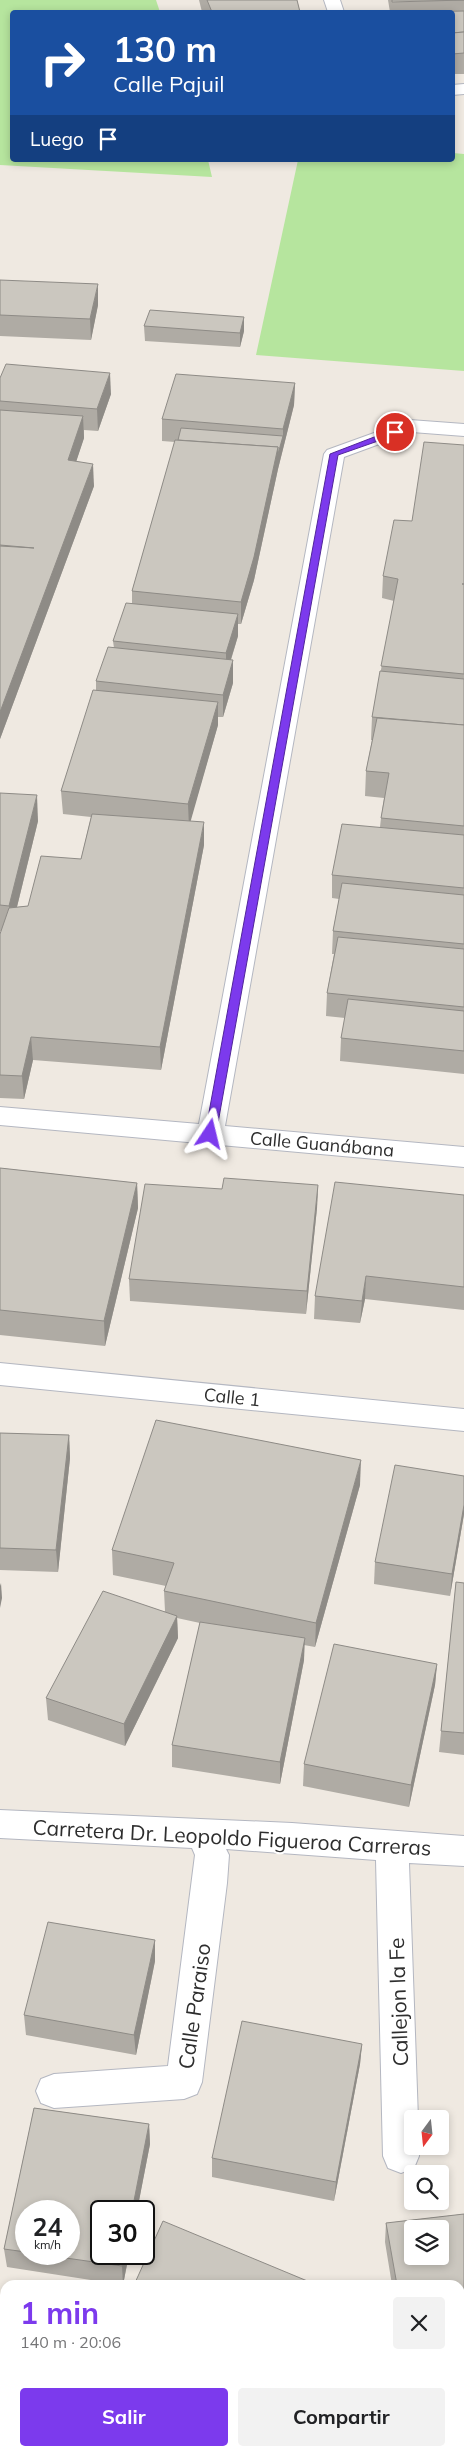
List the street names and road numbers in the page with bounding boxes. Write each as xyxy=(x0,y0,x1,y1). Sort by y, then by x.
street label: Calle Guanábana xyxy=(249,1126,395,1162)
street label: Calle 1 xyxy=(203,1383,261,1411)
street label: Carretera Dr. Leopoldo Figueroa Carreras xyxy=(32,1814,432,1860)
street label: Callejon la Fe xyxy=(383,1937,413,2067)
street label: Calle Paraiso xyxy=(172,1941,216,2071)

